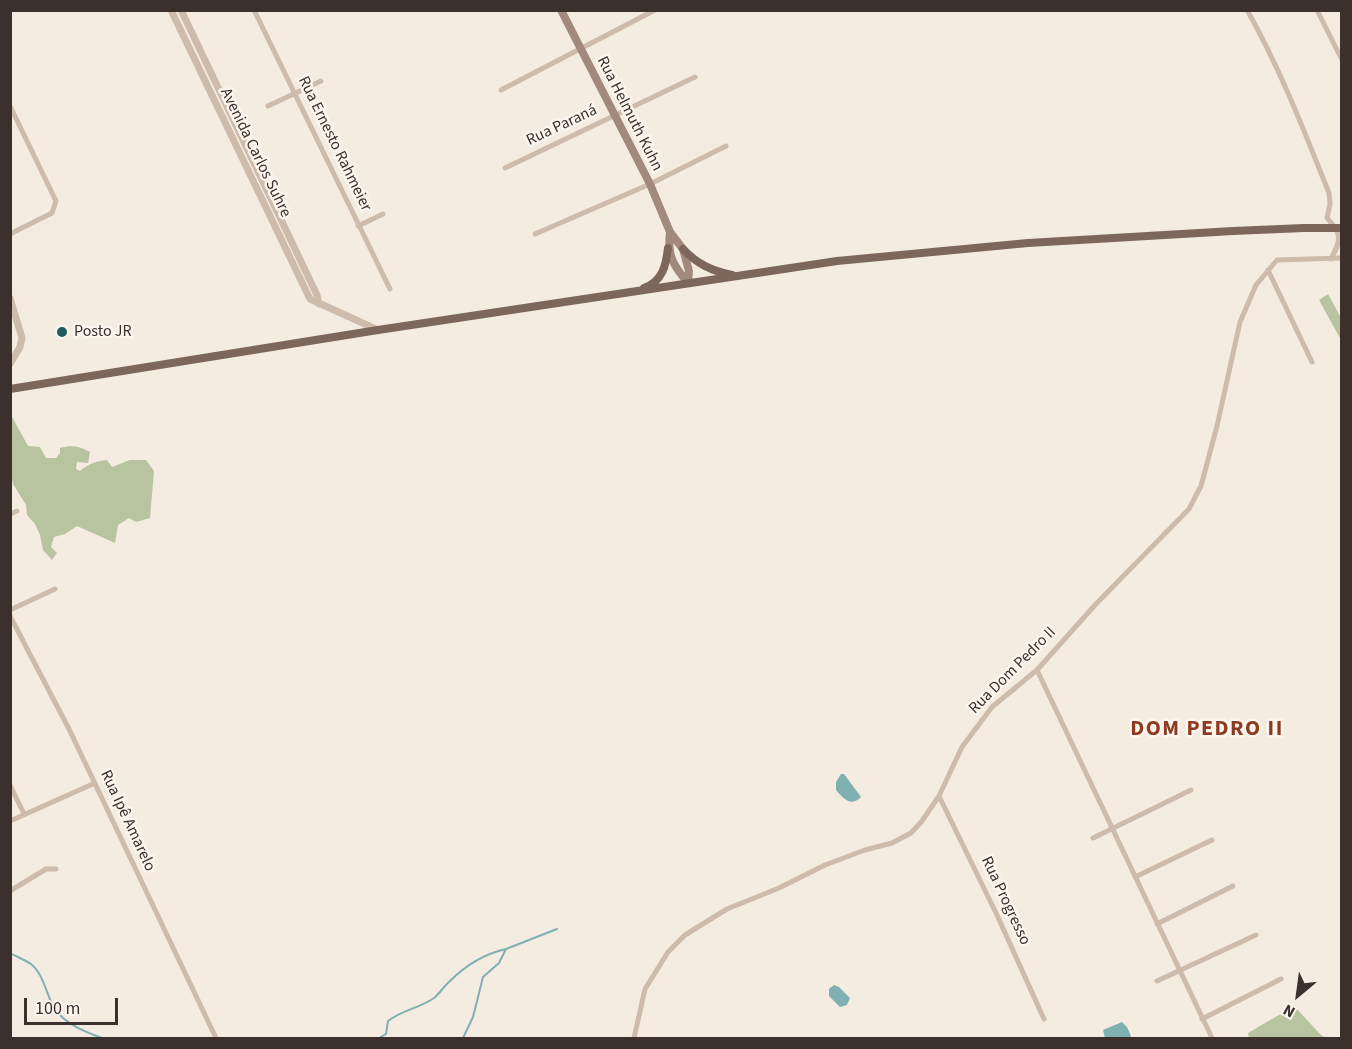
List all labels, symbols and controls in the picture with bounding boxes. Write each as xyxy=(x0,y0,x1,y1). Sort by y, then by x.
street label: Rua Helmuth Kuhn xyxy=(592,54,666,174)
street label: Rua Ernesto Rahmeier xyxy=(293,73,375,215)
street label: Avenida Carlos Suhre xyxy=(215,85,295,221)
street label: Rua Paraná xyxy=(524,101,600,151)
place label: Posto JR xyxy=(74,322,132,342)
marker: Posto JR xyxy=(55,325,69,339)
street label: Rua Dom Pedro II xyxy=(965,623,1061,719)
district label: DOM PEDRO II xyxy=(1130,717,1284,743)
street label: Rua Ipê Amarelo xyxy=(95,767,159,875)
street label: Rua Progresso xyxy=(976,854,1034,948)
north arrow xyxy=(1268,965,1328,1025)
scale bar xyxy=(27,986,122,1024)
text: 100 m xyxy=(35,996,80,1021)
text: N xyxy=(1279,999,1299,1023)

